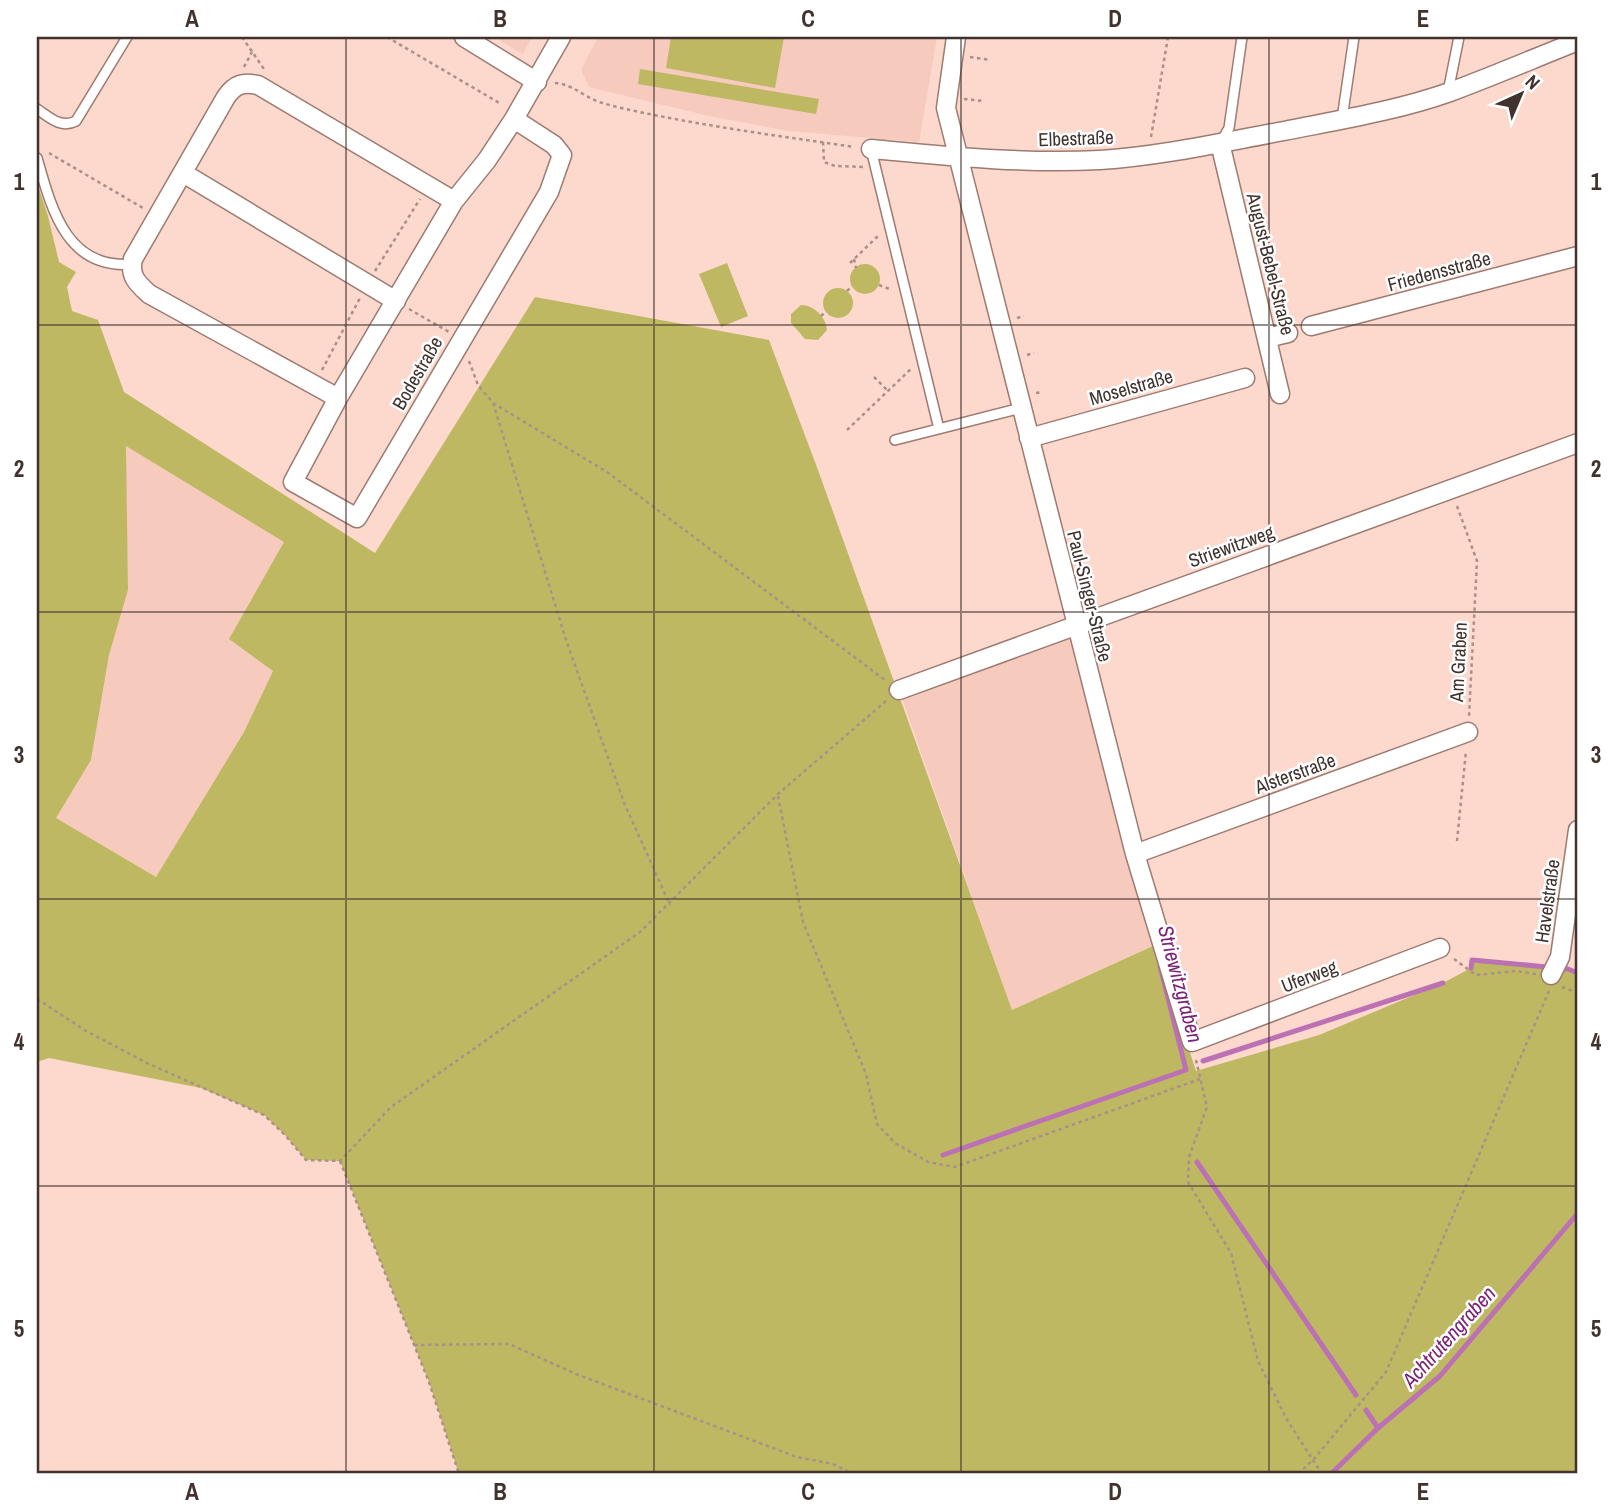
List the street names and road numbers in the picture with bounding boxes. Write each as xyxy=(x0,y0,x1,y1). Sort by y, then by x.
street label: Elbestraße xyxy=(1038,124,1114,152)
street label: August-Bebel-Straße xyxy=(1241,189,1301,338)
street label: Friedensstraße xyxy=(1385,245,1493,297)
street label: Bodestraße xyxy=(386,332,448,414)
street label: Moselstraße xyxy=(1086,363,1176,411)
street label: Striewitzweg xyxy=(1185,518,1278,573)
street label: Paul-Singer-Straße xyxy=(1061,528,1119,664)
street label: Am Graben xyxy=(1443,622,1473,703)
street label: Alsterstraße xyxy=(1250,746,1339,800)
street label: Havelstraße xyxy=(1528,858,1566,944)
street label: Uferweg xyxy=(1277,953,1341,999)

